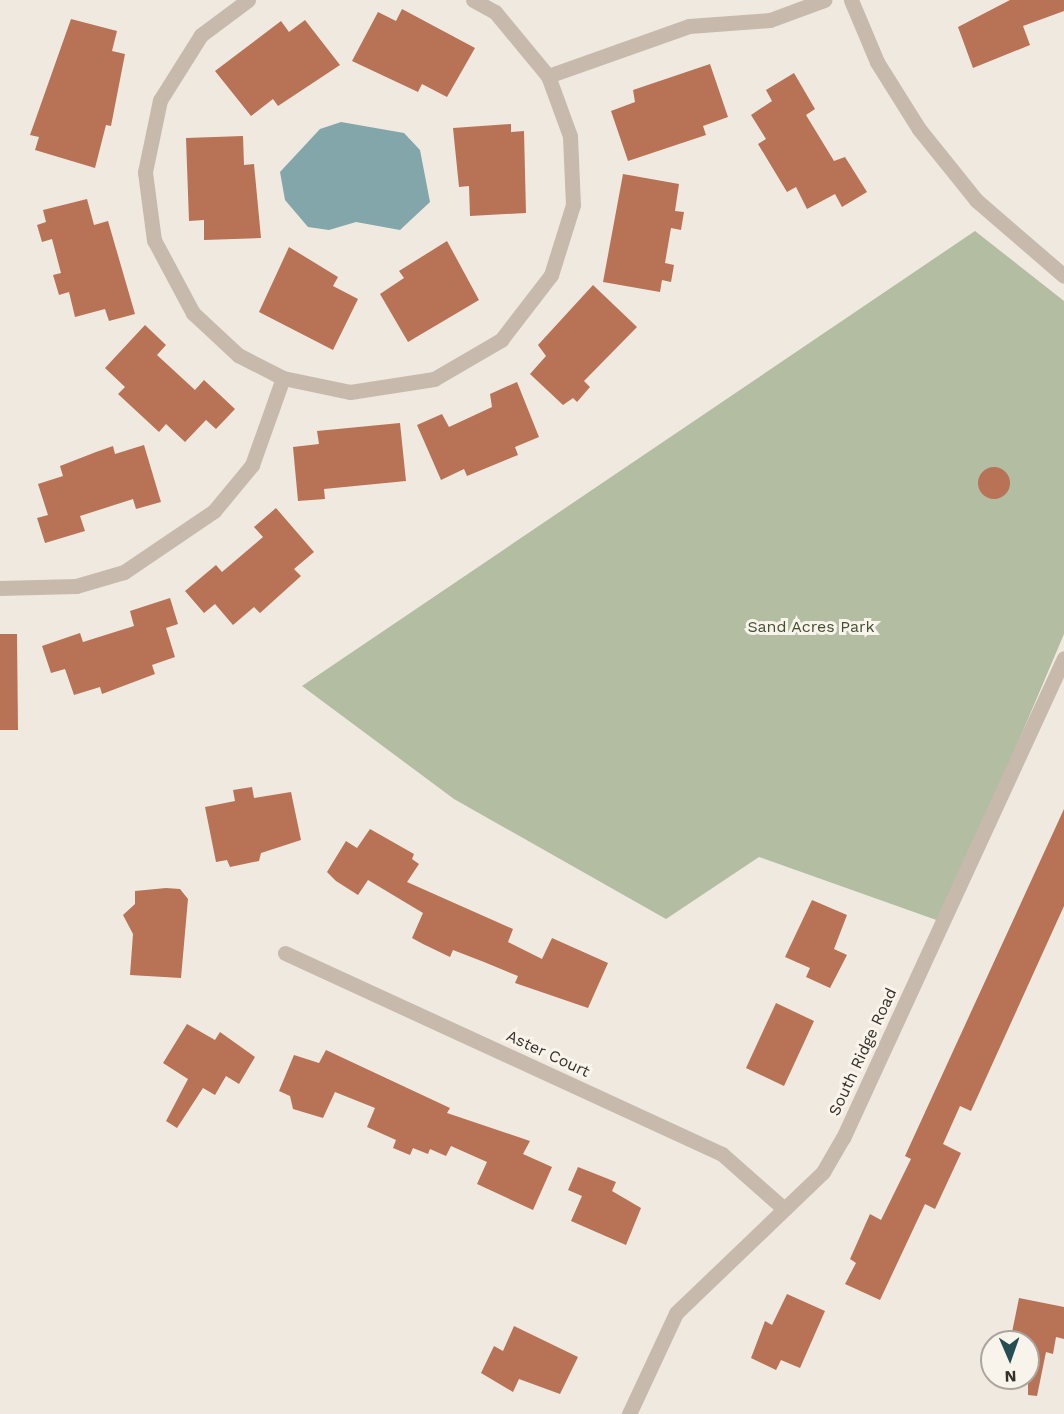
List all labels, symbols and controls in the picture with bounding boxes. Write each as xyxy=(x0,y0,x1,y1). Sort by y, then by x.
park label: Sand Acres Park xyxy=(747,617,875,637)
street label: South Ridge Road xyxy=(825,985,901,1119)
street label: Aster Court xyxy=(503,1026,593,1082)
north arrow xyxy=(980,1330,1040,1390)
text: N xyxy=(1004,1367,1017,1386)

